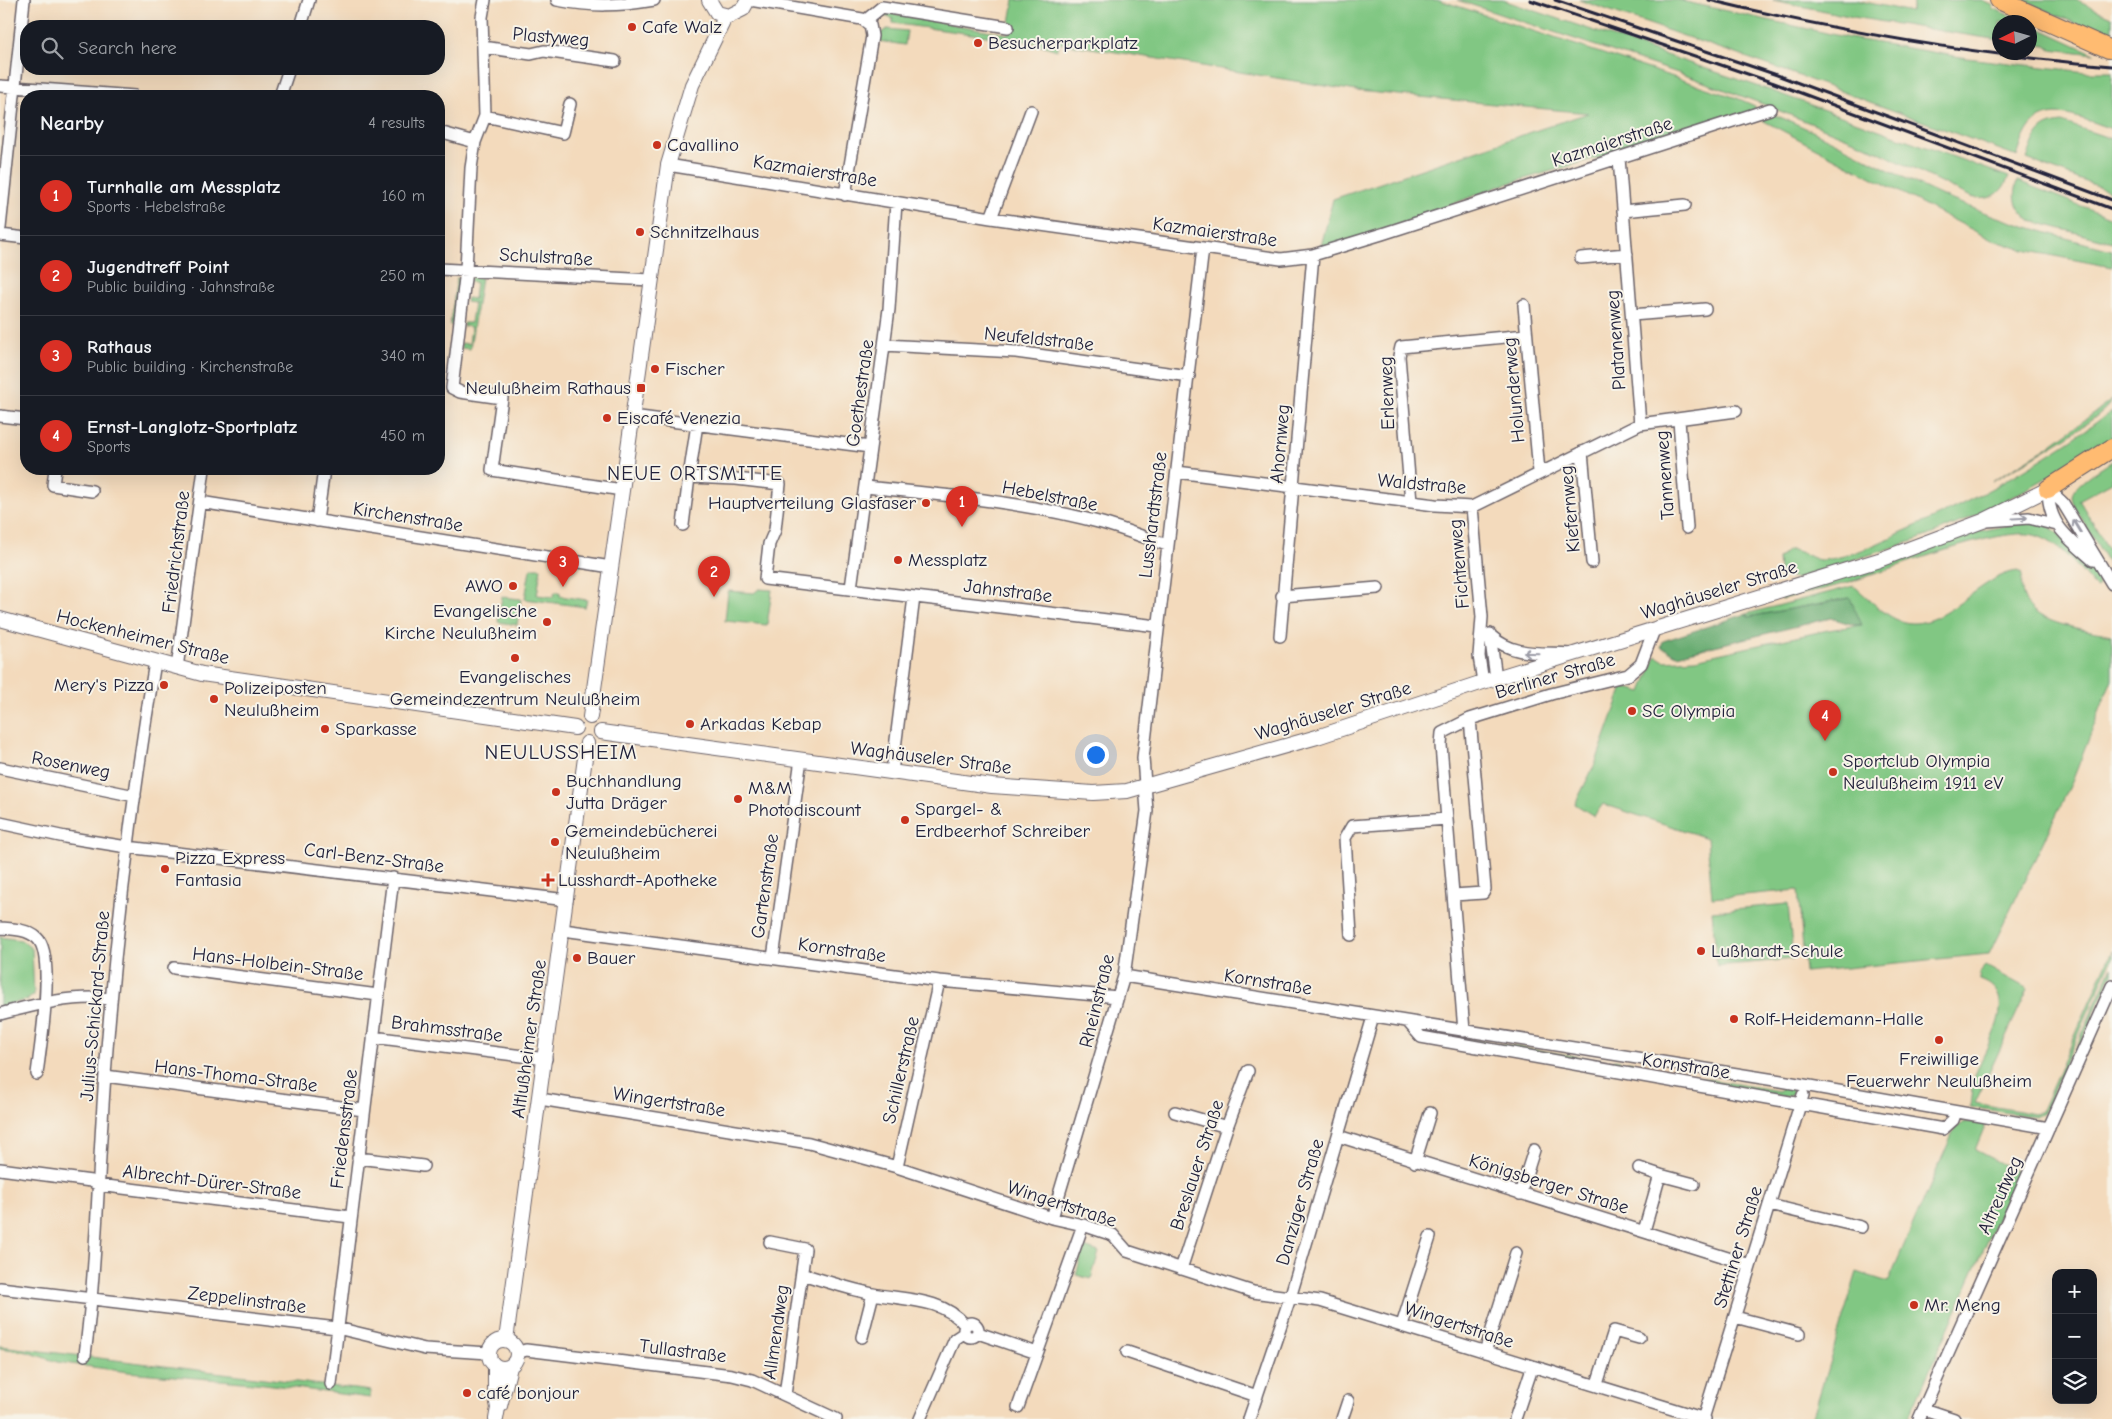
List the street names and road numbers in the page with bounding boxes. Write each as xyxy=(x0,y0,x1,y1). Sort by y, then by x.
street label: Plastyweg xyxy=(512,23,590,51)
street label: Kazmaierstraße xyxy=(1549,112,1675,172)
street label: Kazmaierstraße xyxy=(751,150,879,192)
street label: Kazmaierstraße xyxy=(1151,212,1279,252)
street label: Schulstraße xyxy=(499,244,593,270)
street label: Platanenweg xyxy=(1602,289,1630,391)
street label: Neufeldstraße xyxy=(983,322,1095,356)
street label: Holunderweg xyxy=(1498,336,1530,444)
street label: Goethestraße xyxy=(842,338,878,448)
street label: Erlenweg xyxy=(1375,356,1399,430)
street label: Ahornweg xyxy=(1266,403,1294,485)
street label: Tannenweg xyxy=(1651,430,1679,520)
street label: Lusshardtstraße xyxy=(1134,451,1172,579)
street label: Kiefernweg xyxy=(1555,464,1585,554)
street label: Waldstraße xyxy=(1377,469,1467,499)
street label: Hebelstraße xyxy=(1000,476,1100,516)
street label: Friedrichstraße xyxy=(158,489,194,615)
street label: Kirchenstraße xyxy=(351,497,465,537)
street label: Fichtenweg xyxy=(1444,518,1474,610)
street label: Waghäuseler Straße xyxy=(1638,556,1800,624)
street label: Jahnstraße xyxy=(962,575,1054,607)
street label: Hockenheimer Straße xyxy=(54,605,232,669)
street label: Berliner Straße xyxy=(1493,648,1617,704)
street label: Waghäuseler Straße xyxy=(1252,677,1414,745)
street label: Waghäuseler Straße xyxy=(849,737,1013,779)
street label: Rosenweg xyxy=(30,747,112,783)
street label: Gartenstraße xyxy=(747,832,783,940)
street label: Carl-Benz-Straße xyxy=(303,838,445,878)
street label: Julius-Schickard-Straße xyxy=(76,910,114,1102)
street label: Kornstraße xyxy=(797,933,887,967)
street label: Hans-Holbein-Straße xyxy=(191,943,365,985)
street label: Rheinstraße xyxy=(1075,952,1119,1050)
street label: Altlußheimer Straße xyxy=(507,958,551,1120)
street label: Kornstraße xyxy=(1223,964,1313,1000)
street label: Brahmsstraße xyxy=(390,1011,504,1047)
street label: Schillerstraße xyxy=(878,1014,924,1126)
street label: Kornstraße xyxy=(1641,1048,1731,1084)
street label: Hans-Thoma-Straße xyxy=(153,1055,319,1097)
street label: Friedensstraße xyxy=(326,1068,362,1190)
street label: Wingertstraße xyxy=(611,1082,727,1122)
street label: Breslauer Straße xyxy=(1166,1097,1228,1233)
street label: Danziger Straße xyxy=(1271,1136,1329,1268)
street label: Königsberger Straße xyxy=(1466,1149,1632,1219)
street label: Altreutweg xyxy=(1973,1153,2027,1237)
street label: Albrecht-Dürer-Straße xyxy=(121,1160,303,1204)
street label: Wingertstraße xyxy=(1005,1176,1119,1232)
street label: Stettiner Straße xyxy=(1709,1183,1767,1311)
street label: Zeppelinstraße xyxy=(187,1282,307,1318)
street label: Allmendweg xyxy=(758,1283,794,1381)
street label: Wingertstraße xyxy=(1402,1297,1516,1353)
street label: Tullastraße xyxy=(638,1335,728,1367)

